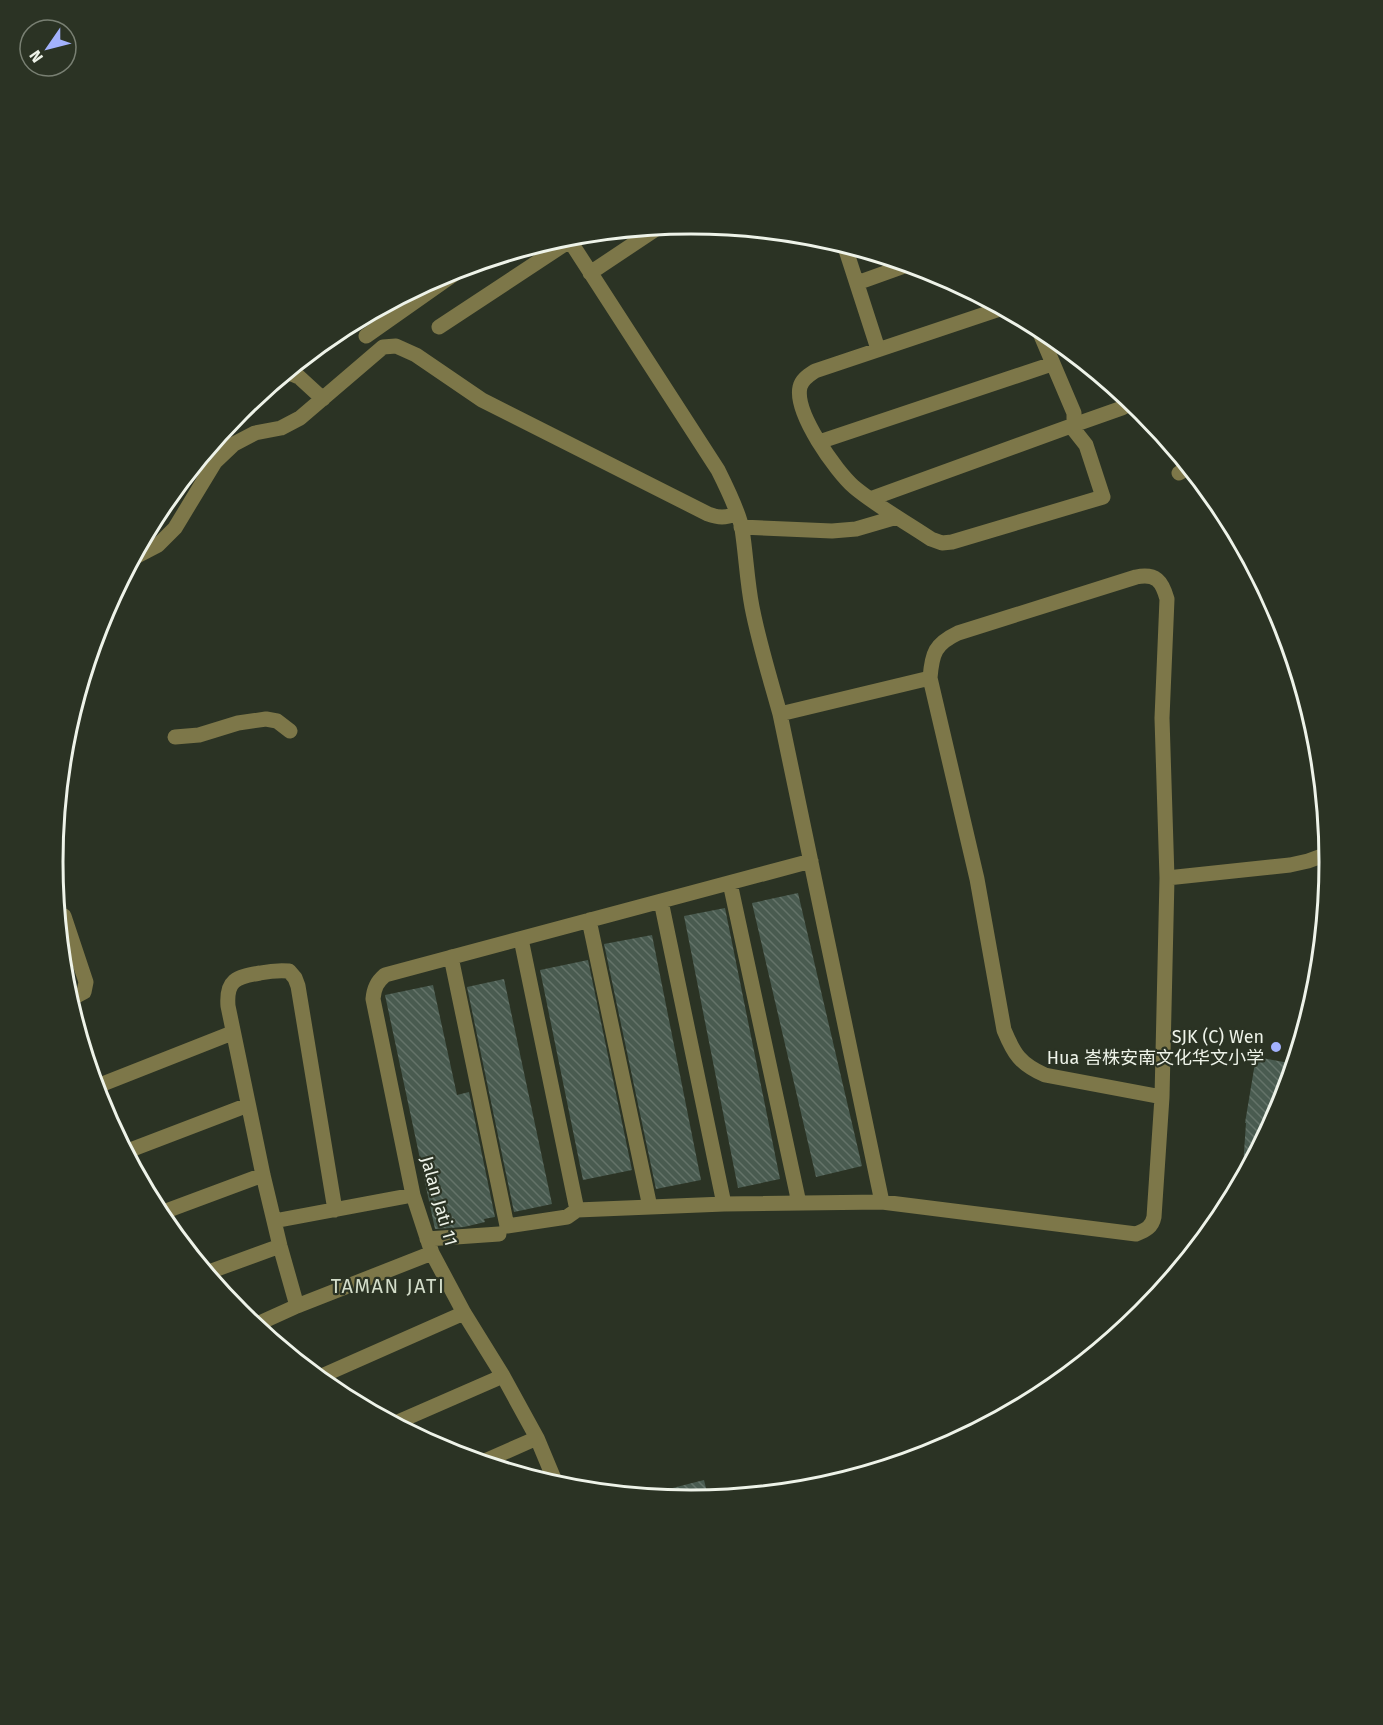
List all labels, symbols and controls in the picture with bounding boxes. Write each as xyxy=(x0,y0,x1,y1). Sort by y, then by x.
north arrow xyxy=(18,18,78,78)
text: N xyxy=(25,47,47,66)
place label: SJK (C) Wen Hua 峇株安南文化华文小学 xyxy=(1047,1026,1264,1069)
marker: SJK (C) Wen Hua 峇株安南文化华文小学 xyxy=(1269,1040,1283,1054)
street label: Jalan Jati 11 xyxy=(416,1154,462,1248)
district label: TAMAN JATI xyxy=(331,1274,445,1298)

